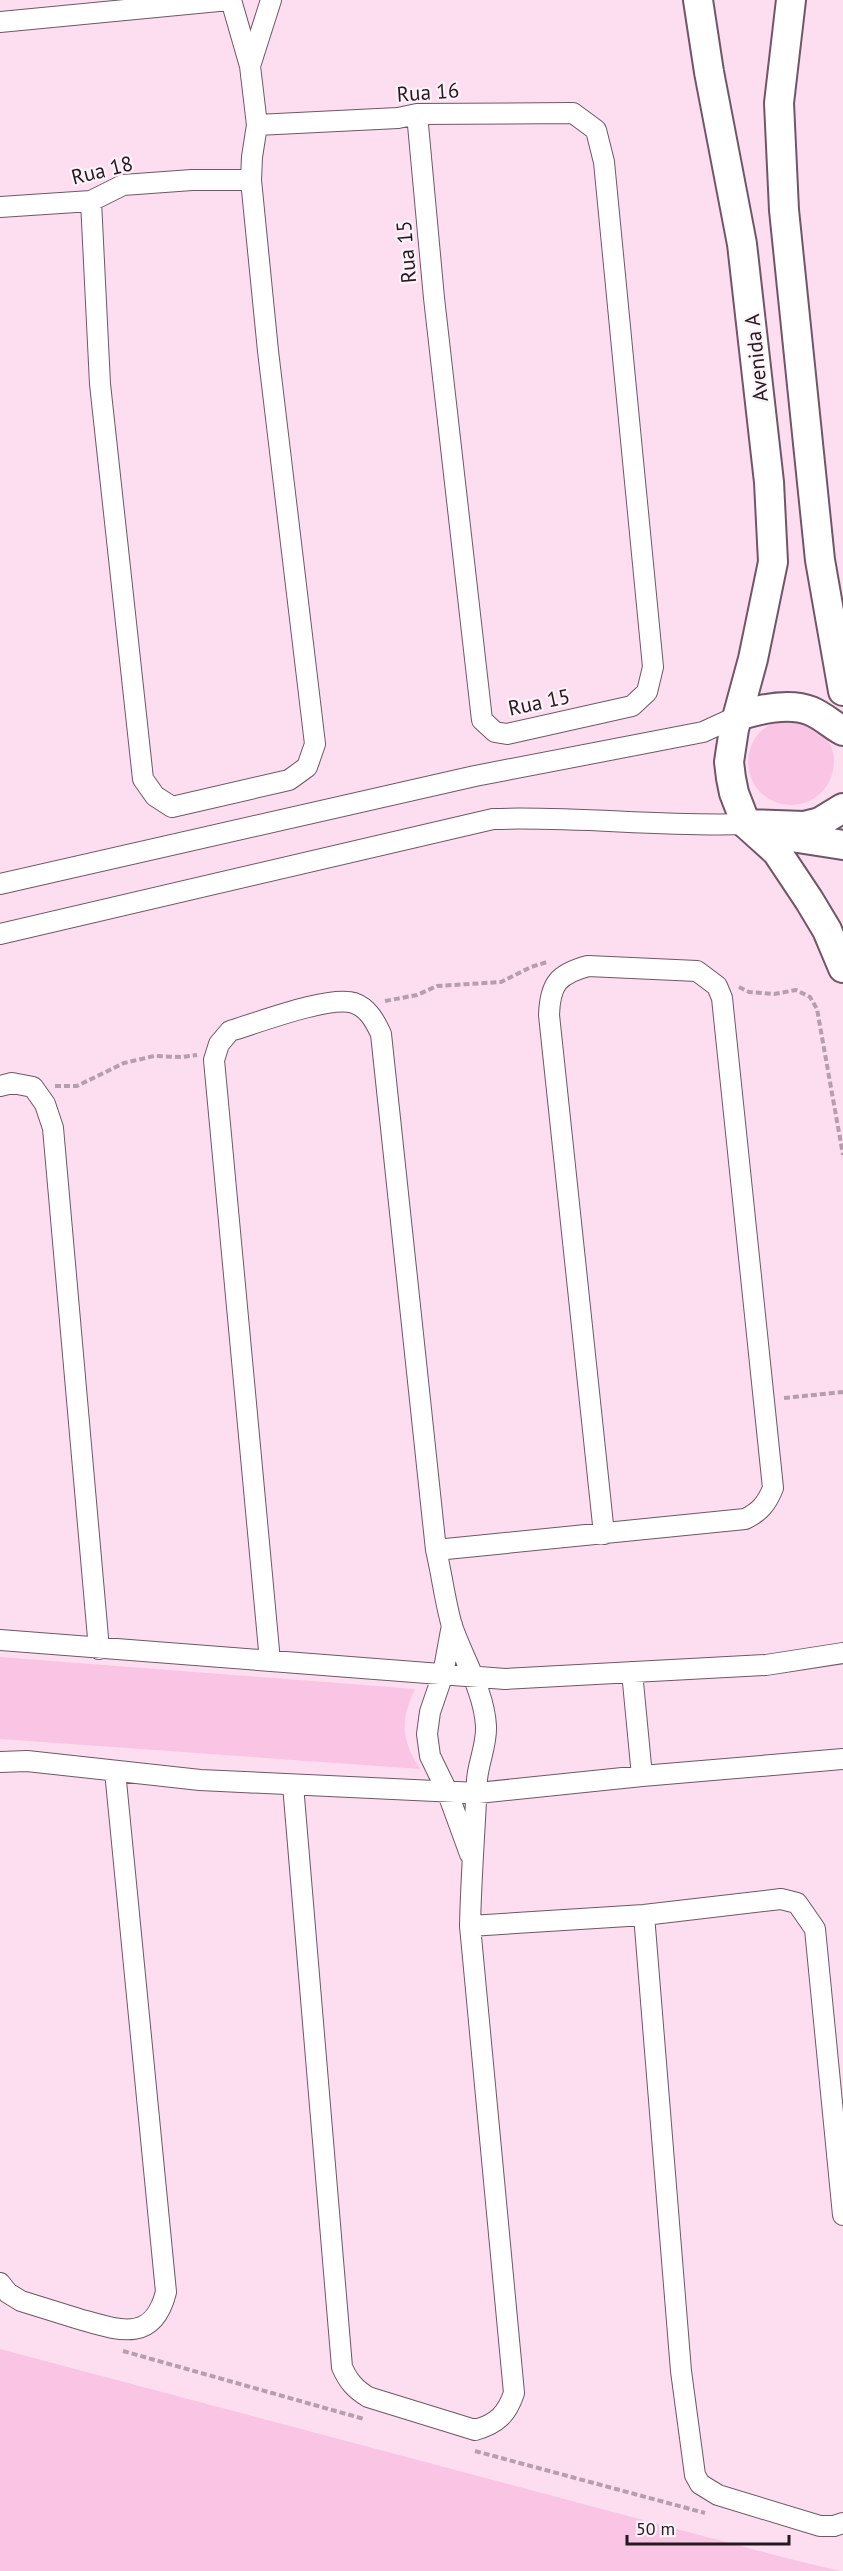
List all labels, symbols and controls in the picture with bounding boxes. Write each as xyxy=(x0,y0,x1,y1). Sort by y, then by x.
street label: Rua 16 xyxy=(396,76,460,108)
street label: Rua 18 xyxy=(68,149,136,191)
street label: Rua 15 xyxy=(390,220,422,284)
street label: Avenida A xyxy=(738,312,774,403)
street label: Rua 15 xyxy=(506,682,572,722)
scale bar xyxy=(627,2508,789,2546)
text: 50 m xyxy=(636,2517,675,2540)

